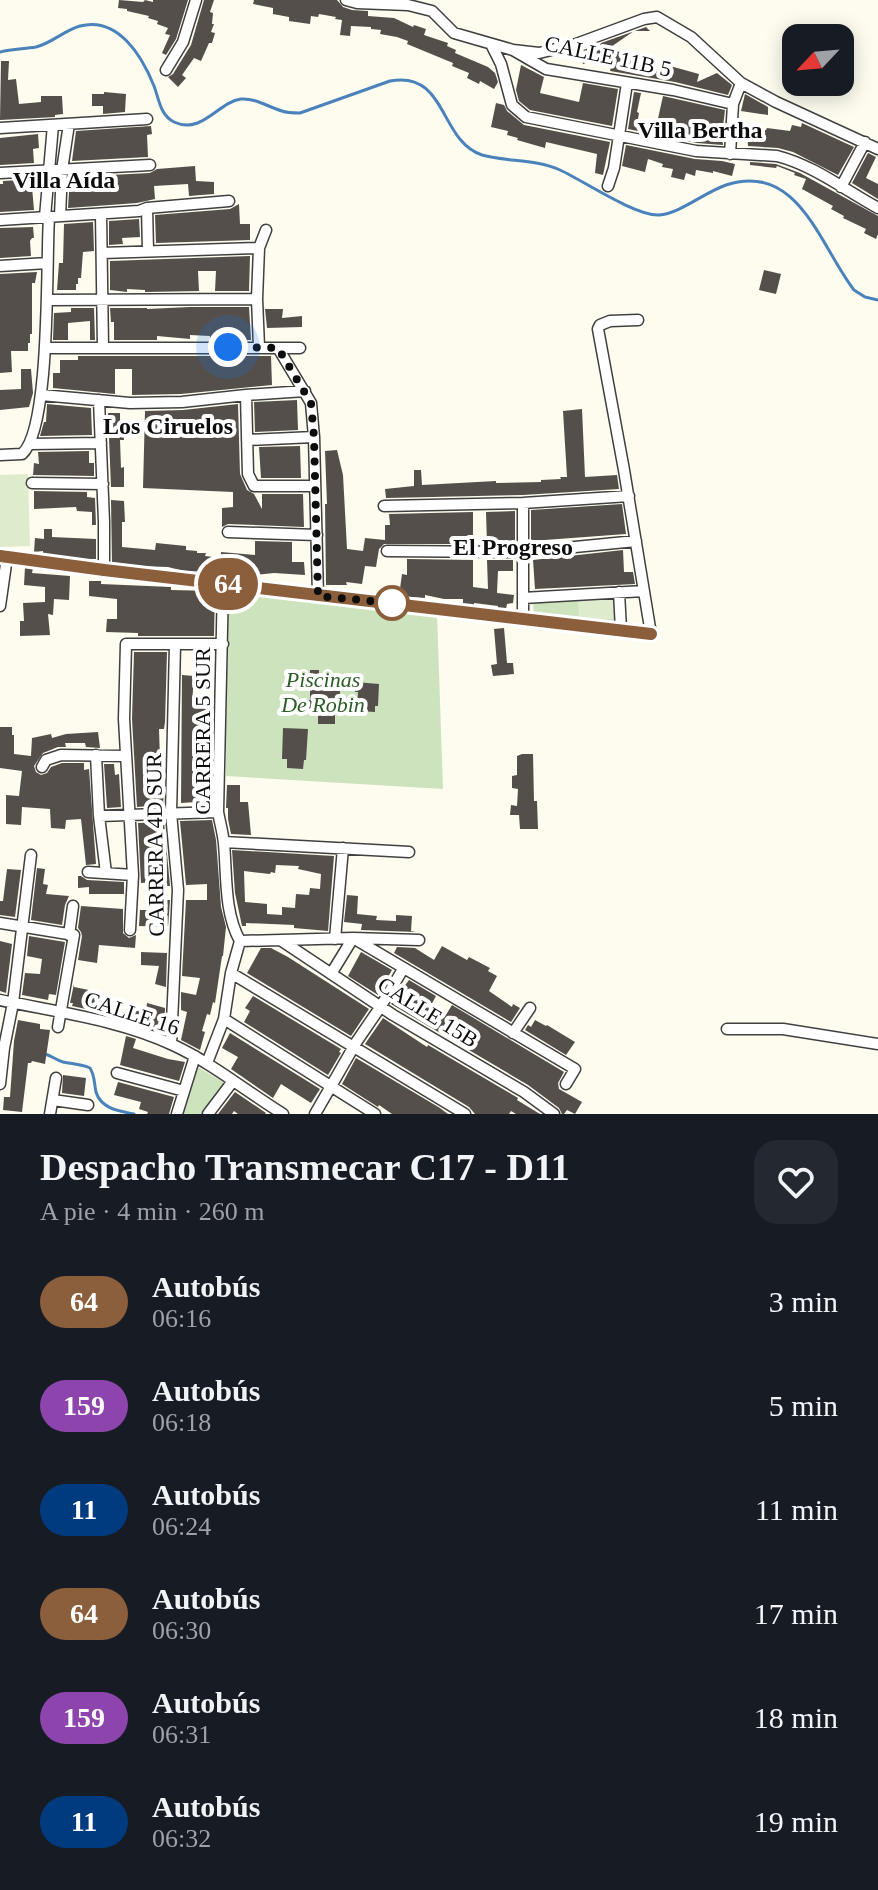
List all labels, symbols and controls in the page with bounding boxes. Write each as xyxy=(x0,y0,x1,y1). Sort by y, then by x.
north arrow xyxy=(782,24,854,96)
map controls xyxy=(782,24,854,96)
street label: CALLE 11B 5 xyxy=(542,30,674,82)
district label: Villa Bertha xyxy=(637,117,763,143)
district label: Villa Aída xyxy=(13,167,115,193)
your location xyxy=(208,327,248,367)
district label: Los Ciruelos xyxy=(103,413,233,439)
district label: El Progreso xyxy=(453,534,573,560)
line badge: 64 xyxy=(192,558,264,610)
text: 64 xyxy=(214,568,242,599)
unlabelled marker xyxy=(375,586,409,620)
street label: CARRERA 5 SUR xyxy=(190,647,215,815)
park label: Piscinas De Robin xyxy=(280,667,365,717)
street label: CARRERA 4D SUR xyxy=(141,753,169,937)
street label: CALLE 15B xyxy=(373,971,483,1053)
street label: CALLE 16 xyxy=(81,986,183,1040)
button: heart xyxy=(754,1140,838,1224)
text: Despacho Transmecar C17 - D11 xyxy=(40,1146,570,1188)
text: A pie · 4 min · 260 m xyxy=(40,1197,265,1226)
text: Autobús xyxy=(152,1270,260,1303)
text: 3 min xyxy=(769,1285,838,1318)
text: 64 xyxy=(70,1286,98,1317)
text: 06:16 xyxy=(152,1304,211,1333)
text: Autobús xyxy=(152,1374,260,1407)
text: 5 min xyxy=(769,1389,838,1422)
text: 159 xyxy=(63,1390,105,1421)
text: 06:18 xyxy=(152,1408,211,1437)
text: Autobús xyxy=(152,1478,260,1511)
text: 11 min xyxy=(755,1493,838,1526)
text: 11 xyxy=(71,1494,97,1525)
text: 06:24 xyxy=(152,1512,211,1541)
text: Autobús xyxy=(152,1582,260,1615)
text: 17 min xyxy=(754,1597,838,1630)
text: 64 xyxy=(70,1598,98,1629)
text: 06:30 xyxy=(152,1616,211,1645)
text: Autobús xyxy=(152,1686,260,1719)
text: 18 min xyxy=(754,1701,838,1734)
text: 159 xyxy=(63,1702,105,1733)
text: 06:31 xyxy=(152,1720,211,1749)
text: Autobús xyxy=(152,1790,260,1823)
text: 19 min xyxy=(754,1805,838,1838)
text: 11 xyxy=(71,1806,97,1837)
text: 06:32 xyxy=(152,1824,211,1853)

